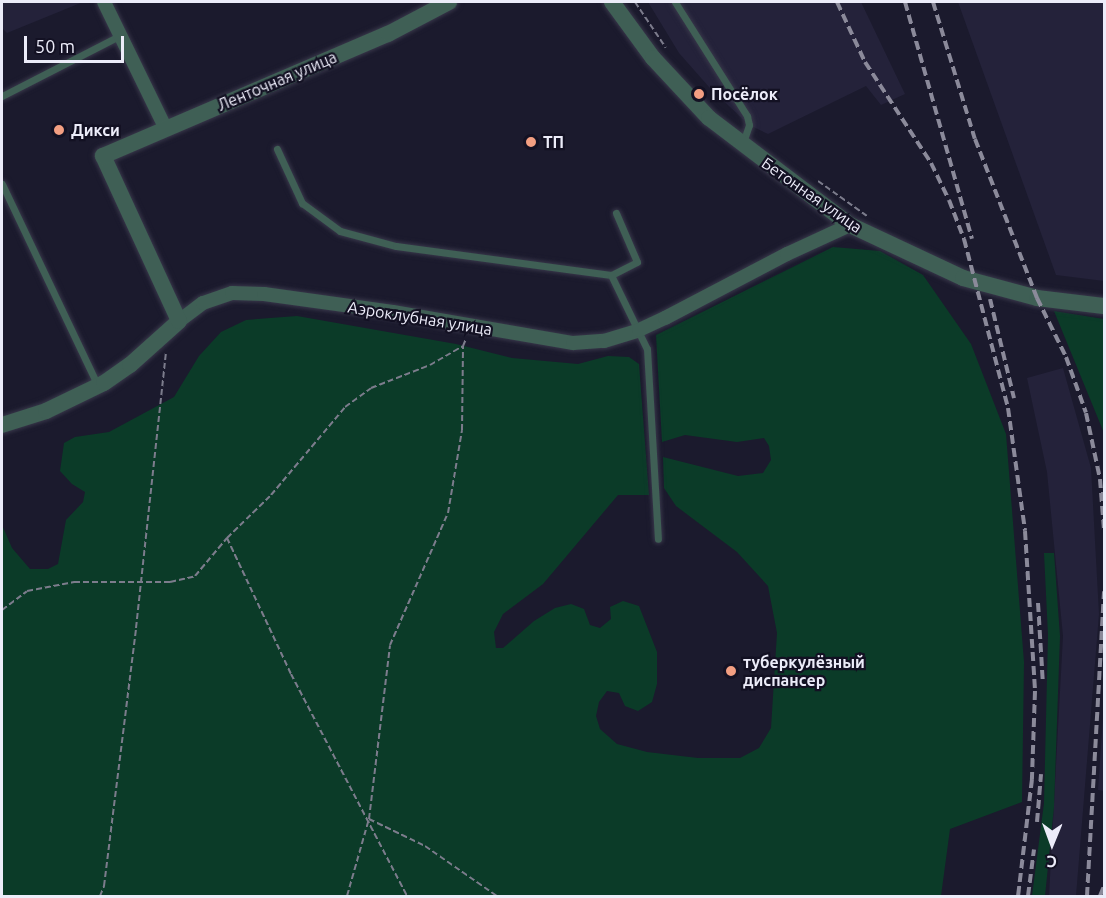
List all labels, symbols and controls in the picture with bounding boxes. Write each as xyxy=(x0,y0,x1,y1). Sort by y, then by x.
scale bar xyxy=(27,24,128,62)
text: 50 m xyxy=(35,36,75,56)
street label: Ленточная улица xyxy=(214,47,340,115)
place label: Посёлок xyxy=(711,84,778,104)
marker: Посёлок xyxy=(692,87,706,101)
place label: Дикси xyxy=(71,120,120,140)
marker: Дикси xyxy=(52,123,66,137)
place label: ТП xyxy=(543,132,564,152)
marker: ТП xyxy=(524,135,538,149)
street label: Бетонная улица xyxy=(758,153,866,237)
street label: Аэроклубная улица xyxy=(347,297,493,339)
place label: туберкулёзный диспансер xyxy=(743,652,865,690)
marker: туберкулёзный диспансер xyxy=(724,664,738,678)
north arrow xyxy=(1022,814,1082,874)
text: С xyxy=(1046,853,1057,871)

